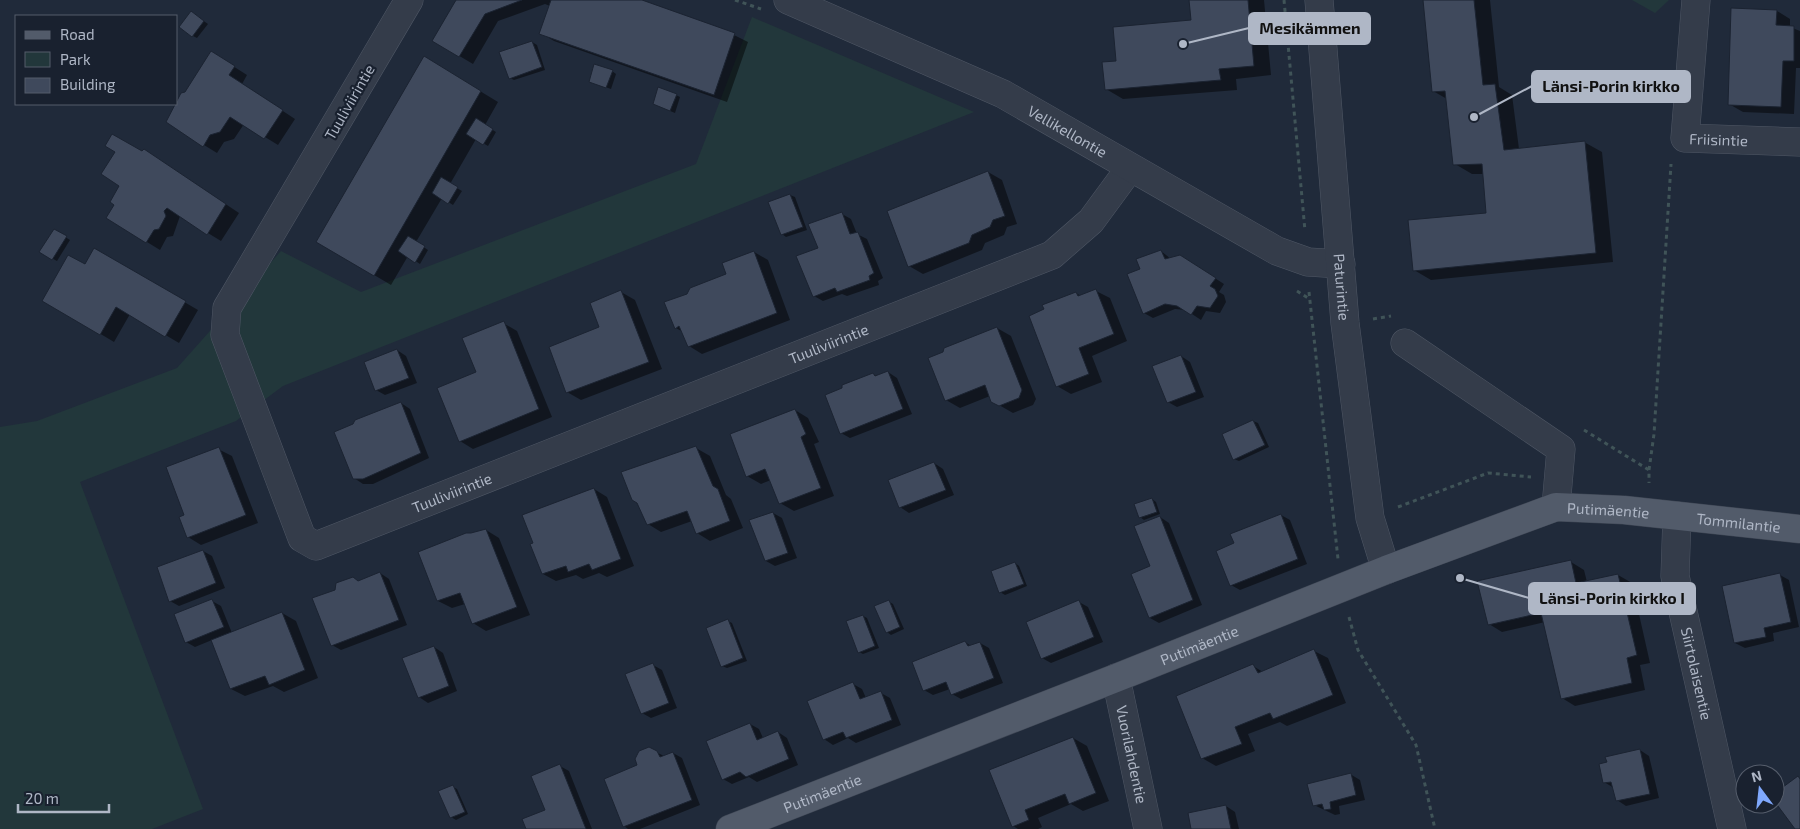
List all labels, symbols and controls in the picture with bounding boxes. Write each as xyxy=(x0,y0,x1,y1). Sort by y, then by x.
callout: Mesikämmen xyxy=(1249,13,1370,44)
legend xyxy=(15,15,178,105)
text: Mesikämmen xyxy=(1259,18,1361,37)
text: Road xyxy=(60,25,95,43)
text: Park xyxy=(60,50,91,68)
street label: Tuuliviirintie xyxy=(320,61,378,143)
callout: Länsi-Porin kirkko xyxy=(1532,71,1690,102)
text: Building xyxy=(60,75,116,93)
text: Länsi-Porin kirkko xyxy=(1542,76,1680,95)
street label: Vellikellontie xyxy=(1025,101,1110,161)
street label: Friisintie xyxy=(1689,129,1748,149)
street label: Paturintie xyxy=(1330,253,1354,321)
street label: Tuuliviirintie xyxy=(786,320,871,367)
street label: Tuuliviirintie xyxy=(409,469,494,516)
street label: Putimäentie xyxy=(1567,498,1650,522)
street label: Tommilantie xyxy=(1696,509,1782,536)
callout: Länsi-Porin kirkko I xyxy=(1529,583,1695,614)
text: Länsi-Porin kirkko I xyxy=(1539,588,1685,607)
street label: Putimäentie xyxy=(1157,621,1241,668)
street label: Siirtolaisentie xyxy=(1678,625,1716,722)
street label: Vuorilahdentie xyxy=(1113,704,1151,805)
north arrow xyxy=(1735,764,1785,814)
text: N xyxy=(1749,766,1764,785)
street label: Putimäentie xyxy=(780,770,864,816)
scale bar xyxy=(18,782,109,814)
text: 20 m xyxy=(25,789,59,807)

